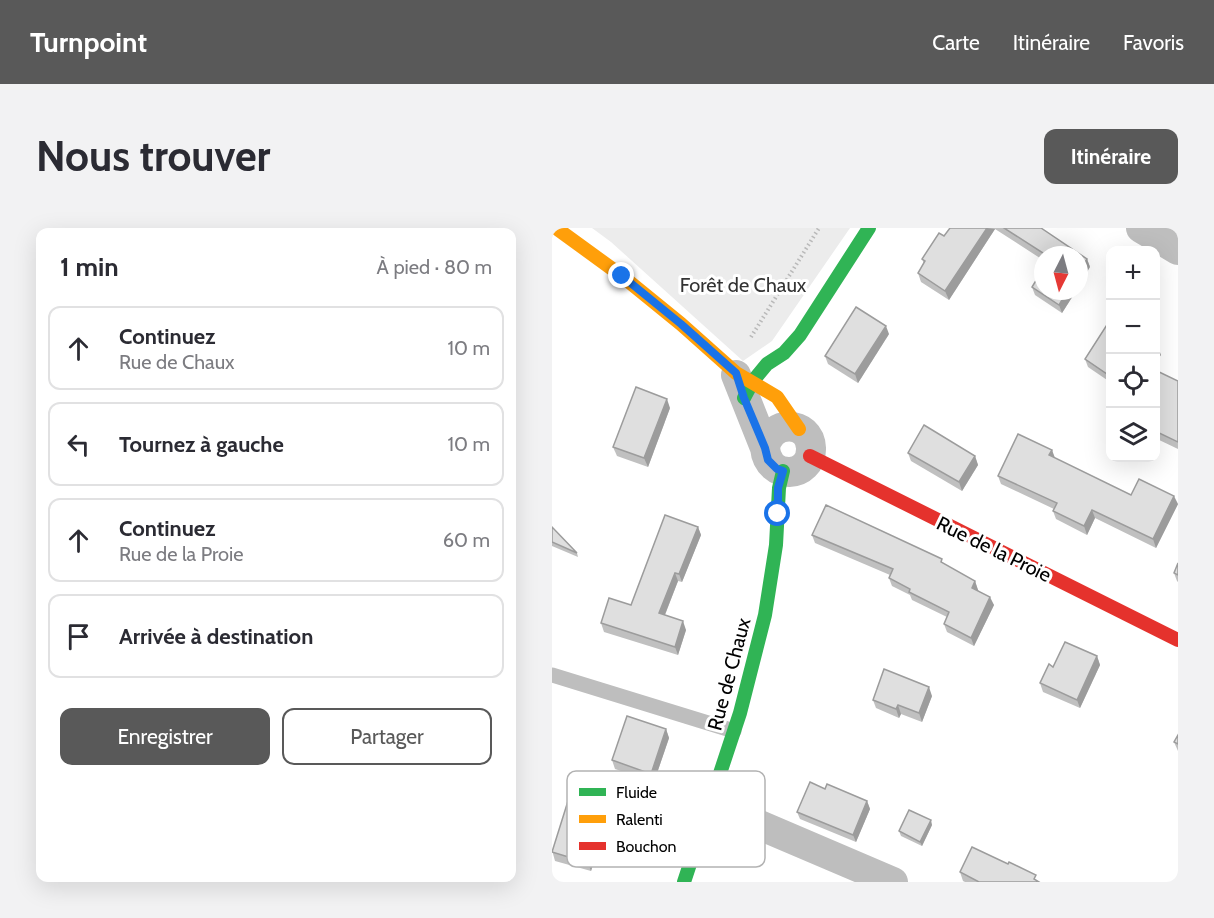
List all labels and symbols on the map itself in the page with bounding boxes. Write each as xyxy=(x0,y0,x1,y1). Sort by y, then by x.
north arrow xyxy=(1034,246,1088,300)
route end xyxy=(608,262,634,288)
park label: Forêt de Chaux xyxy=(680,273,807,297)
route start xyxy=(764,500,790,526)
street label: Rue de la Proie xyxy=(933,511,1055,587)
street label: Rue de Chaux xyxy=(702,615,756,733)
legend xyxy=(567,771,765,867)
text: Fluide xyxy=(616,783,657,802)
text: Ralenti xyxy=(616,810,663,829)
text: Bouchon xyxy=(616,837,676,856)

